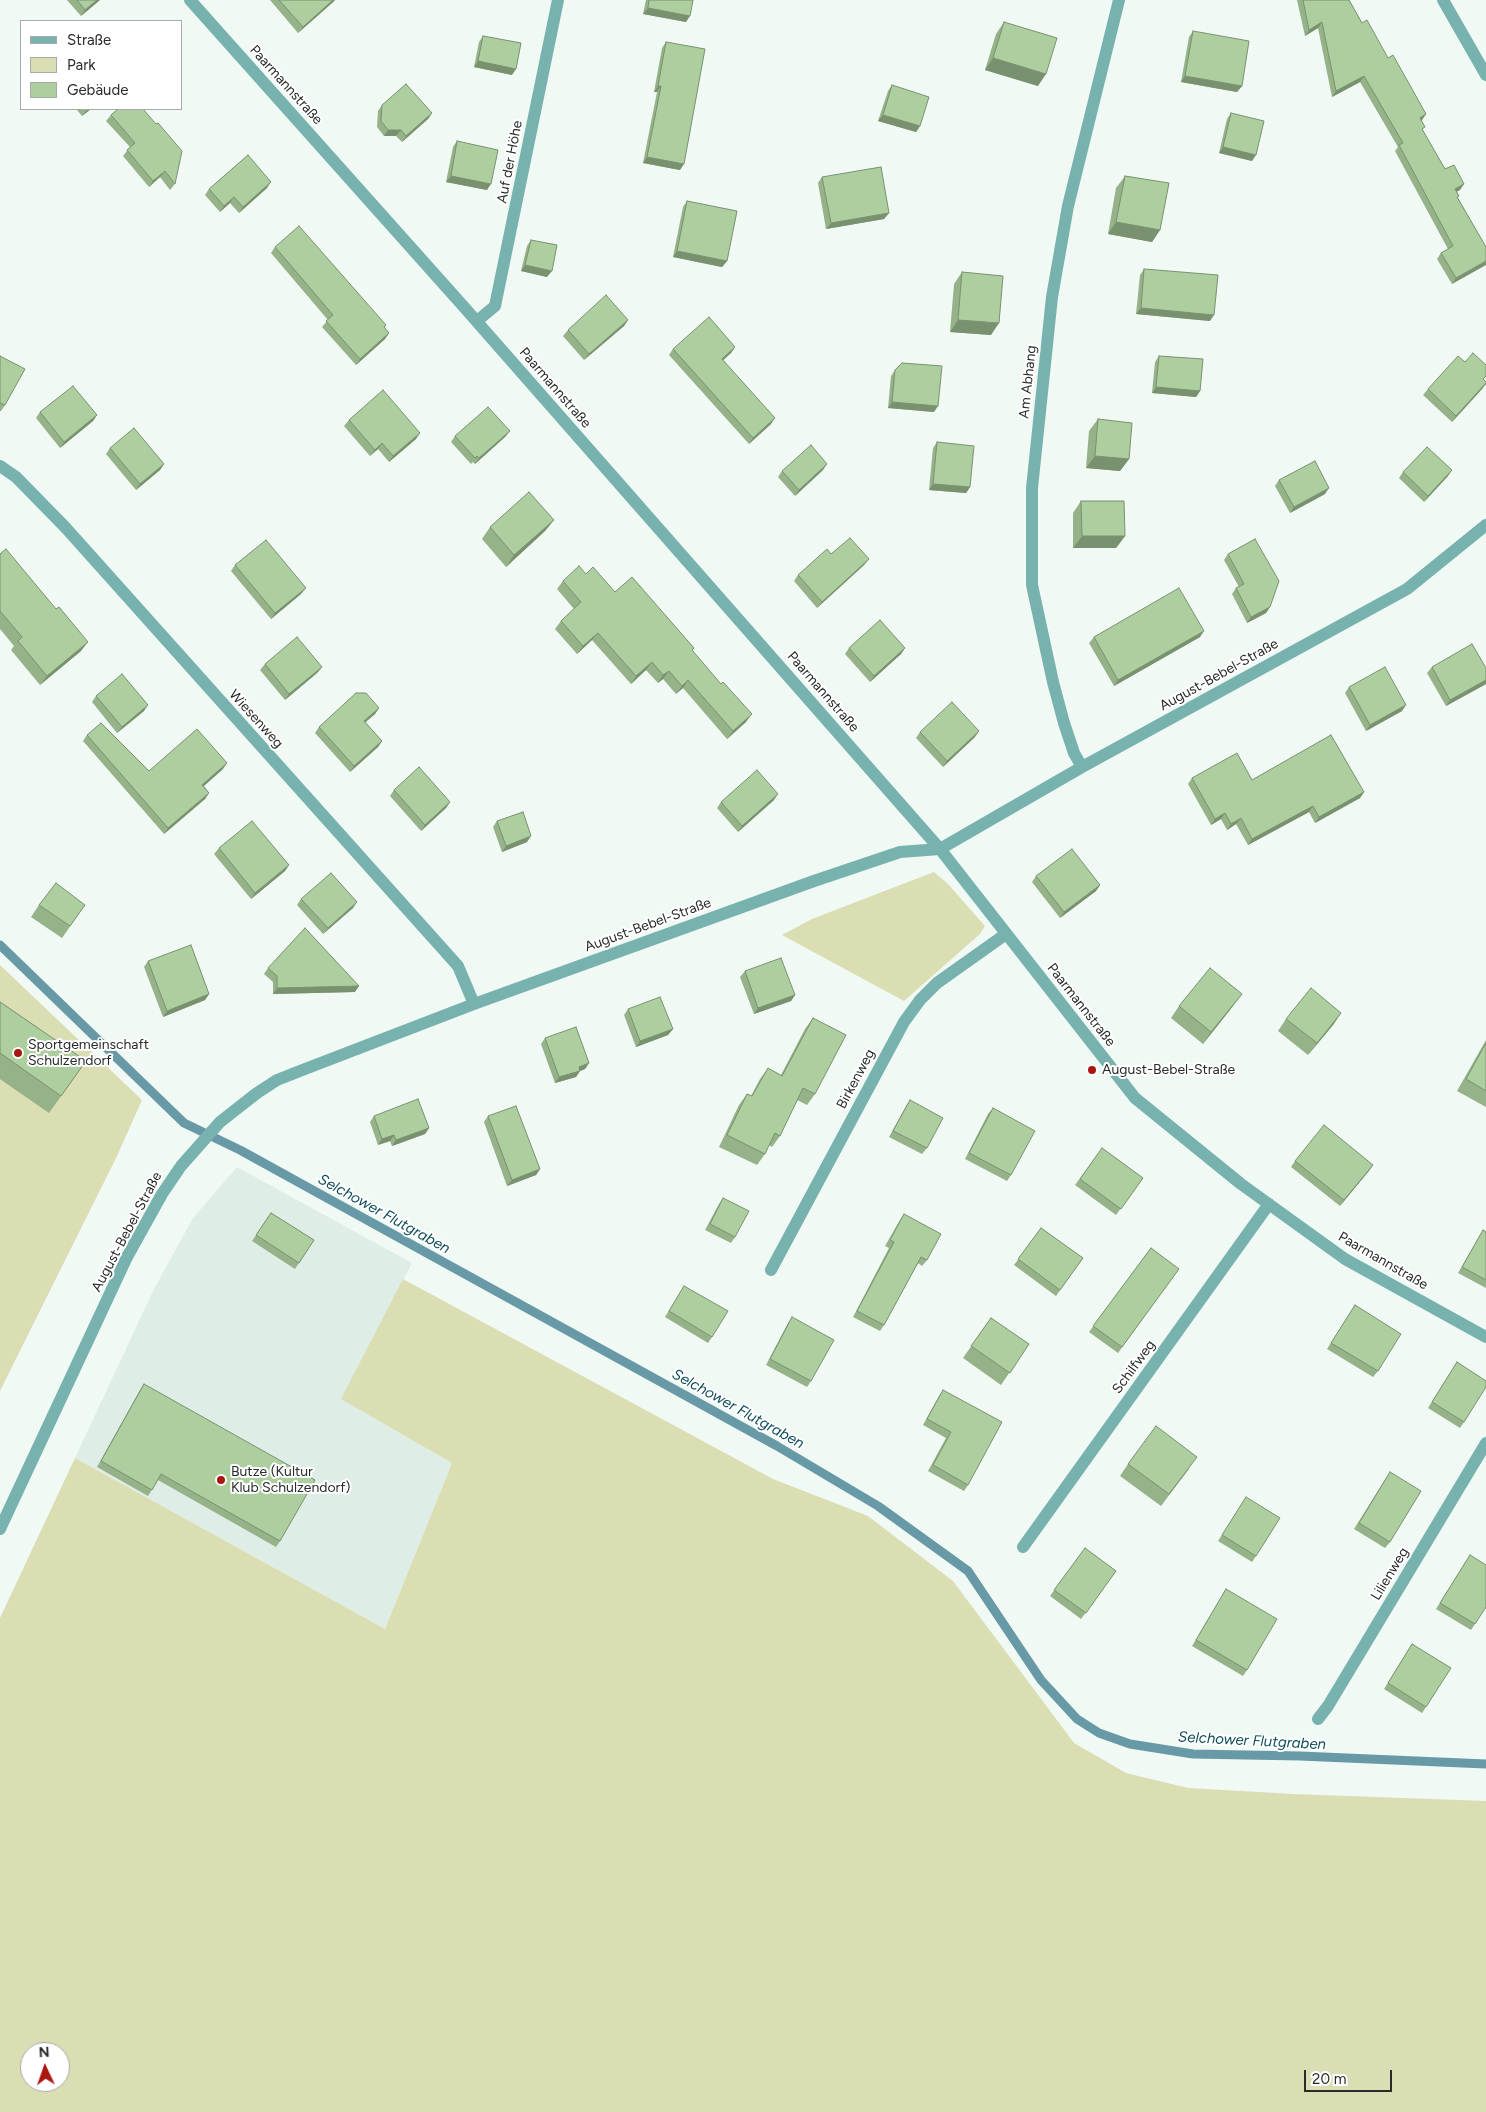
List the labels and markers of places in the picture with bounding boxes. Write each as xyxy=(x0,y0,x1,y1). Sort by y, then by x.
place label: Sportgemeinschaft Schulzendorf xyxy=(28,1037,149,1070)
marker: Sportgemeinschaft Schulzendorf xyxy=(12,1047,24,1059)
place label: August-Bebel-Straße xyxy=(1102,1062,1235,1078)
marker: August-Bebel-Straße xyxy=(1086,1064,1098,1076)
place label: Butze (Kultur Klub Schulzendorf) xyxy=(231,1464,350,1496)
marker: Butze (Kultur Klub Schulzendorf) xyxy=(215,1474,227,1486)

